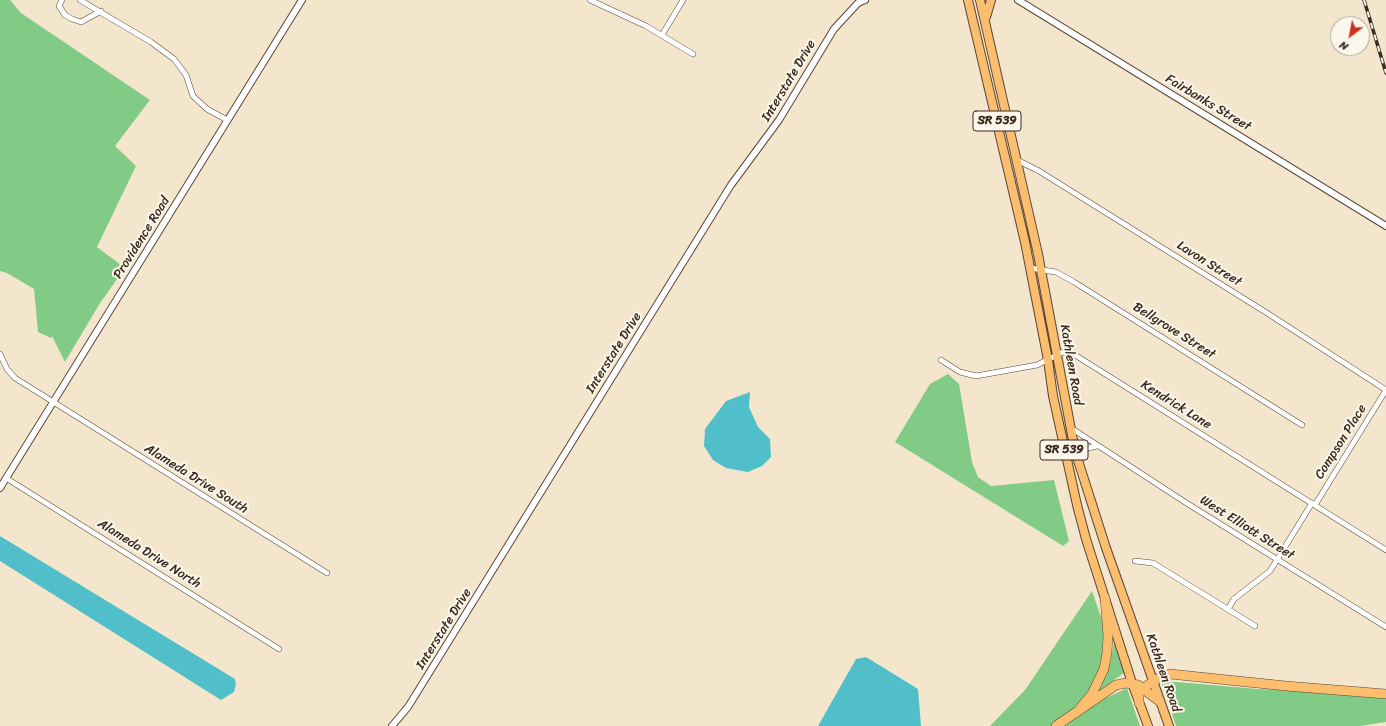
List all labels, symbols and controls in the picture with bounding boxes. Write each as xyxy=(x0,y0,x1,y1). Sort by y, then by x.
north arrow xyxy=(1330,16,1370,56)
text: N xyxy=(1336,36,1352,56)
street label: Interstate Drive xyxy=(759,37,819,125)
street label: Fairbanks Street xyxy=(1162,71,1254,135)
road number: SR 539 xyxy=(973,111,1021,131)
street label: Providence Road xyxy=(110,194,174,282)
street label: Lavon Street xyxy=(1174,238,1244,290)
street label: Bellgrove Street xyxy=(1130,299,1218,363)
street label: Interstate Drive xyxy=(583,310,645,396)
street label: Kathleen Road xyxy=(1056,323,1086,407)
street label: Kendrick Lane xyxy=(1138,377,1214,433)
street label: Compson Place xyxy=(1312,402,1370,482)
road number: SR 539 xyxy=(1040,440,1088,460)
street label: Alameda Drive South xyxy=(141,441,251,517)
street label: West Elliott Street xyxy=(1197,493,1297,563)
street label: Alameda Drive North xyxy=(95,516,203,592)
street label: Interstate Drive xyxy=(413,586,475,672)
street label: Kathleen Road xyxy=(1142,632,1184,714)

